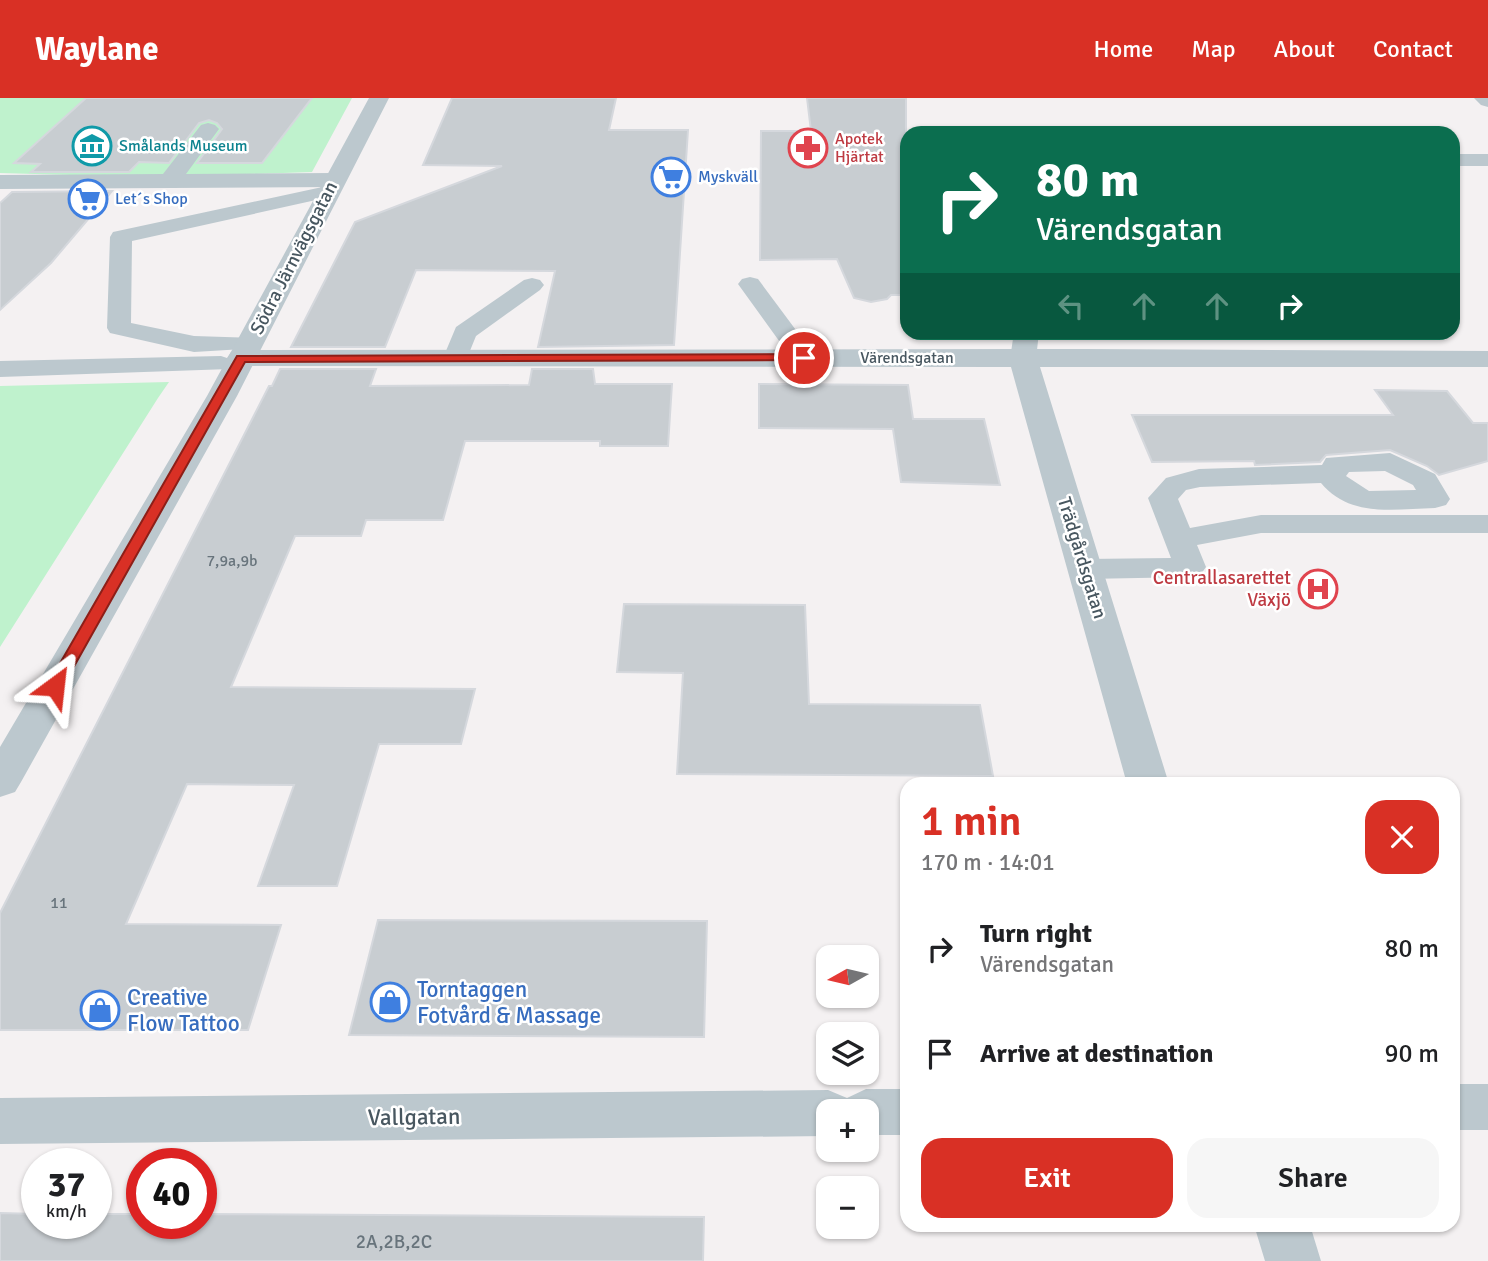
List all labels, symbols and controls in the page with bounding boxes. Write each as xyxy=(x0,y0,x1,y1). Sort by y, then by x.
text: Waylane xyxy=(35,29,159,70)
text: Home xyxy=(1093,34,1153,64)
text: Map xyxy=(1191,34,1236,64)
text: About xyxy=(1274,34,1335,64)
text: Contact xyxy=(1373,34,1453,64)
museum icon: Smålands Museum xyxy=(71,125,113,167)
pharmacy icon: Apotek Hjärtat xyxy=(787,127,829,169)
place label: Apotek Hjärtat xyxy=(835,129,884,167)
place label: Smålands Museum xyxy=(119,136,248,156)
text: 80 m xyxy=(1036,150,1139,210)
icon: right xyxy=(921,154,1012,245)
supermarket icon: Myskväll xyxy=(650,156,692,198)
place label: Myskväll xyxy=(698,167,758,187)
street label: Södra Järnvägsgatan xyxy=(245,177,343,339)
supermarket icon: Let´s Shop xyxy=(67,178,109,220)
place label: Let´s Shop xyxy=(115,189,188,209)
text: Värendsgatan xyxy=(1036,210,1223,249)
icon: left xyxy=(1052,287,1090,325)
icon: ahead xyxy=(1125,287,1163,325)
icon: ahead xyxy=(1198,287,1236,325)
icon: right xyxy=(1271,287,1309,325)
pin xyxy=(774,328,834,388)
icon: arrive xyxy=(785,339,823,377)
street label: Värendsgatan xyxy=(860,348,954,368)
street label: Trädgårdsgatan xyxy=(1052,494,1112,622)
house number: 7,9a,9b xyxy=(206,551,258,571)
place label: Centrallasarettet Växjö xyxy=(1153,566,1291,612)
hospital icon: Centrallasarettet Växjö xyxy=(1297,568,1339,610)
position arrow xyxy=(18,649,92,723)
text: 1 min xyxy=(921,796,1022,847)
button: close xyxy=(1365,800,1439,874)
text: 170 m · 14:01 xyxy=(921,848,1055,877)
house number: 11 xyxy=(50,893,68,913)
text: Turn right xyxy=(980,918,1092,950)
icon: right xyxy=(921,930,959,968)
text: 80 m xyxy=(1384,933,1439,965)
north arrow xyxy=(816,945,878,1008)
map controls xyxy=(816,945,879,1239)
text: Värendsgatan xyxy=(980,950,1114,979)
place label: Torntaggen Fotvård & Massage xyxy=(417,975,601,1030)
shop icon: Torntaggen Fotvård & Massage xyxy=(369,981,411,1023)
place label: Creative Flow Tattoo xyxy=(127,983,240,1038)
shop icon: Creative Flow Tattoo xyxy=(79,989,121,1031)
button: layers xyxy=(816,1022,879,1085)
icon: arrive xyxy=(921,1035,959,1073)
text: Arrive at destination xyxy=(980,1038,1213,1070)
text: 90 m xyxy=(1384,1038,1439,1070)
button: + xyxy=(816,1099,879,1162)
street label: Vallgatan xyxy=(367,1102,461,1132)
button: Exit xyxy=(921,1138,1173,1218)
button: Share xyxy=(1187,1138,1439,1218)
speed limit sign: 40 xyxy=(126,1148,217,1239)
text: 37 xyxy=(48,1163,85,1206)
button: − xyxy=(816,1176,879,1239)
text: km/h xyxy=(46,1200,87,1222)
house number: 2A,2B,2C xyxy=(356,1230,432,1254)

